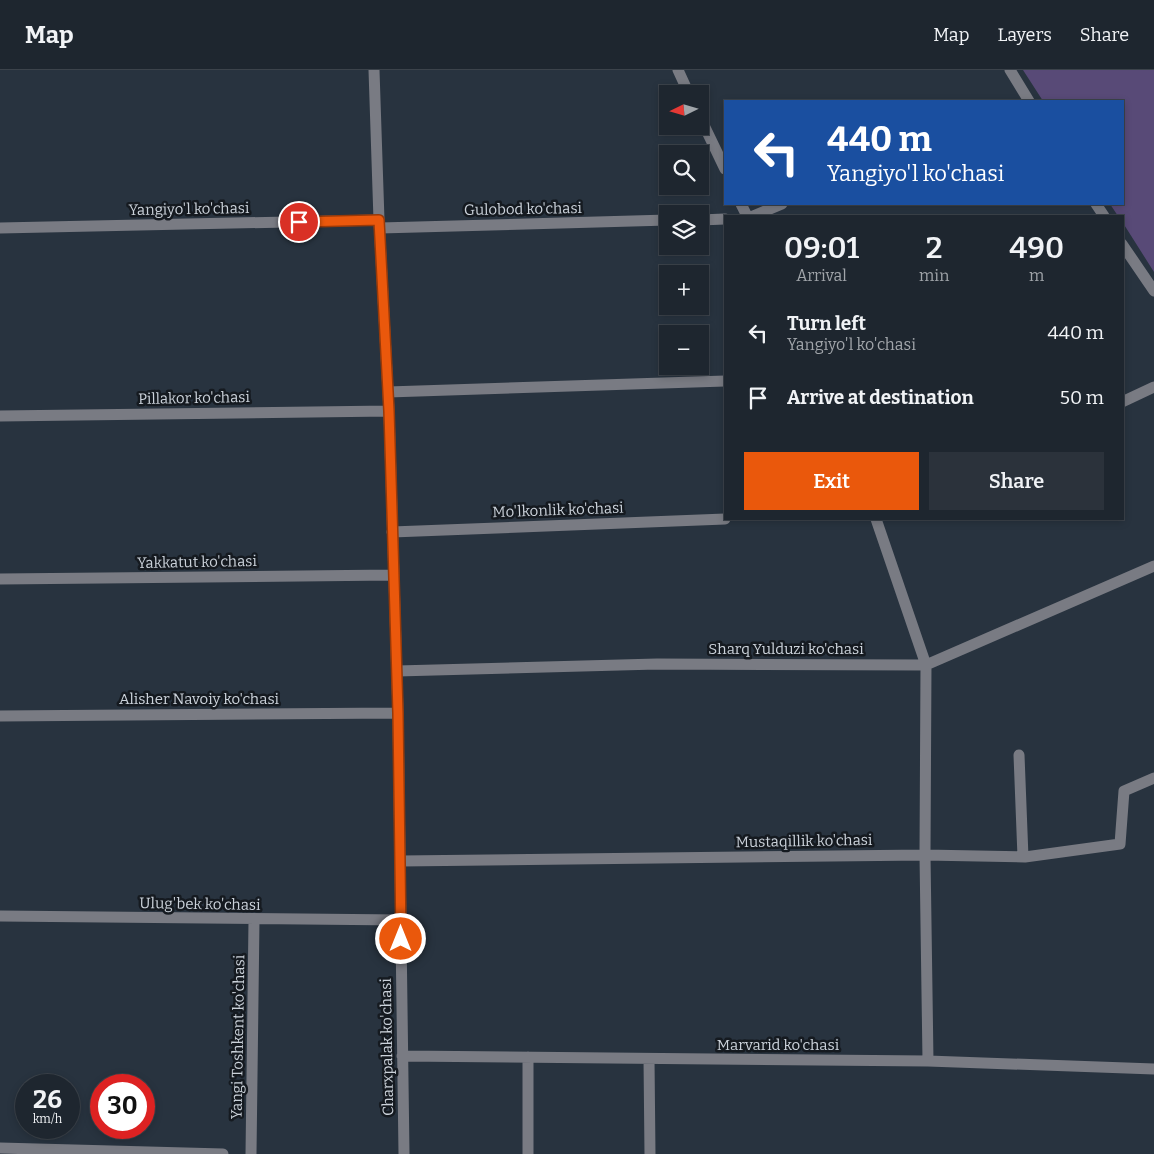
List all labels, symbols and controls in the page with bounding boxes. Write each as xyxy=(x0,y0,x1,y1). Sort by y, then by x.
text: Map xyxy=(25,21,74,49)
text: Map xyxy=(933,24,969,46)
text: Layers xyxy=(997,24,1052,46)
text: Share xyxy=(1080,24,1129,46)
north arrow xyxy=(659,85,709,135)
map controls xyxy=(659,85,709,375)
text: 440 m xyxy=(827,118,932,160)
icon: left xyxy=(744,120,809,185)
button: search xyxy=(659,145,709,195)
text: Yangiyo'l ko'chasi xyxy=(827,160,1004,187)
street label: Yangiyo'l ko'chasi xyxy=(128,199,250,219)
street label: Gulobod ko'chasi xyxy=(464,199,583,219)
pin xyxy=(278,201,320,243)
button: layers xyxy=(659,205,709,255)
icon: arrive xyxy=(285,208,313,236)
text: 09:01 xyxy=(784,230,859,266)
text: 2 xyxy=(926,230,943,266)
text: 490 xyxy=(1009,230,1064,266)
button: + xyxy=(659,265,709,315)
text: Arrival xyxy=(796,266,847,285)
text: min xyxy=(919,266,949,285)
text: m xyxy=(1029,266,1044,285)
text: Turn left xyxy=(787,312,866,335)
icon: left xyxy=(744,319,772,347)
text: 440 m xyxy=(1048,321,1104,344)
button: − xyxy=(659,325,709,375)
text: Yangiyo'l ko'chasi xyxy=(787,335,916,354)
icon: arrive xyxy=(744,384,772,412)
text: Arrive at destination xyxy=(787,386,974,409)
text: 50 m xyxy=(1060,386,1104,409)
street label: Pillakor ko'chasi xyxy=(138,388,251,408)
button: Exit xyxy=(744,452,919,510)
button: Share xyxy=(929,452,1104,510)
street label: Mo'lkonlik ko'chasi xyxy=(492,499,624,521)
street label: Yakkatut ko'chasi xyxy=(137,552,258,572)
street label: Sharq Yulduzi ko'chasi xyxy=(708,640,864,658)
street label: Alisher Navoiy ko'chasi xyxy=(119,690,280,708)
street label: Mustaqillik ko'chasi xyxy=(735,831,873,851)
street label: Ulug'bek ko'chasi xyxy=(139,894,261,914)
position arrow xyxy=(374,912,426,964)
street label: Yangi Toshkent ko'chasi xyxy=(228,954,248,1119)
street label: Charxpalak ko'chasi xyxy=(377,977,397,1116)
street label: Marvarid ko'chasi xyxy=(717,1036,840,1054)
speed limit sign: 30 xyxy=(90,1074,155,1139)
text: 26 xyxy=(33,1085,62,1115)
text: km/h xyxy=(33,1112,62,1126)

